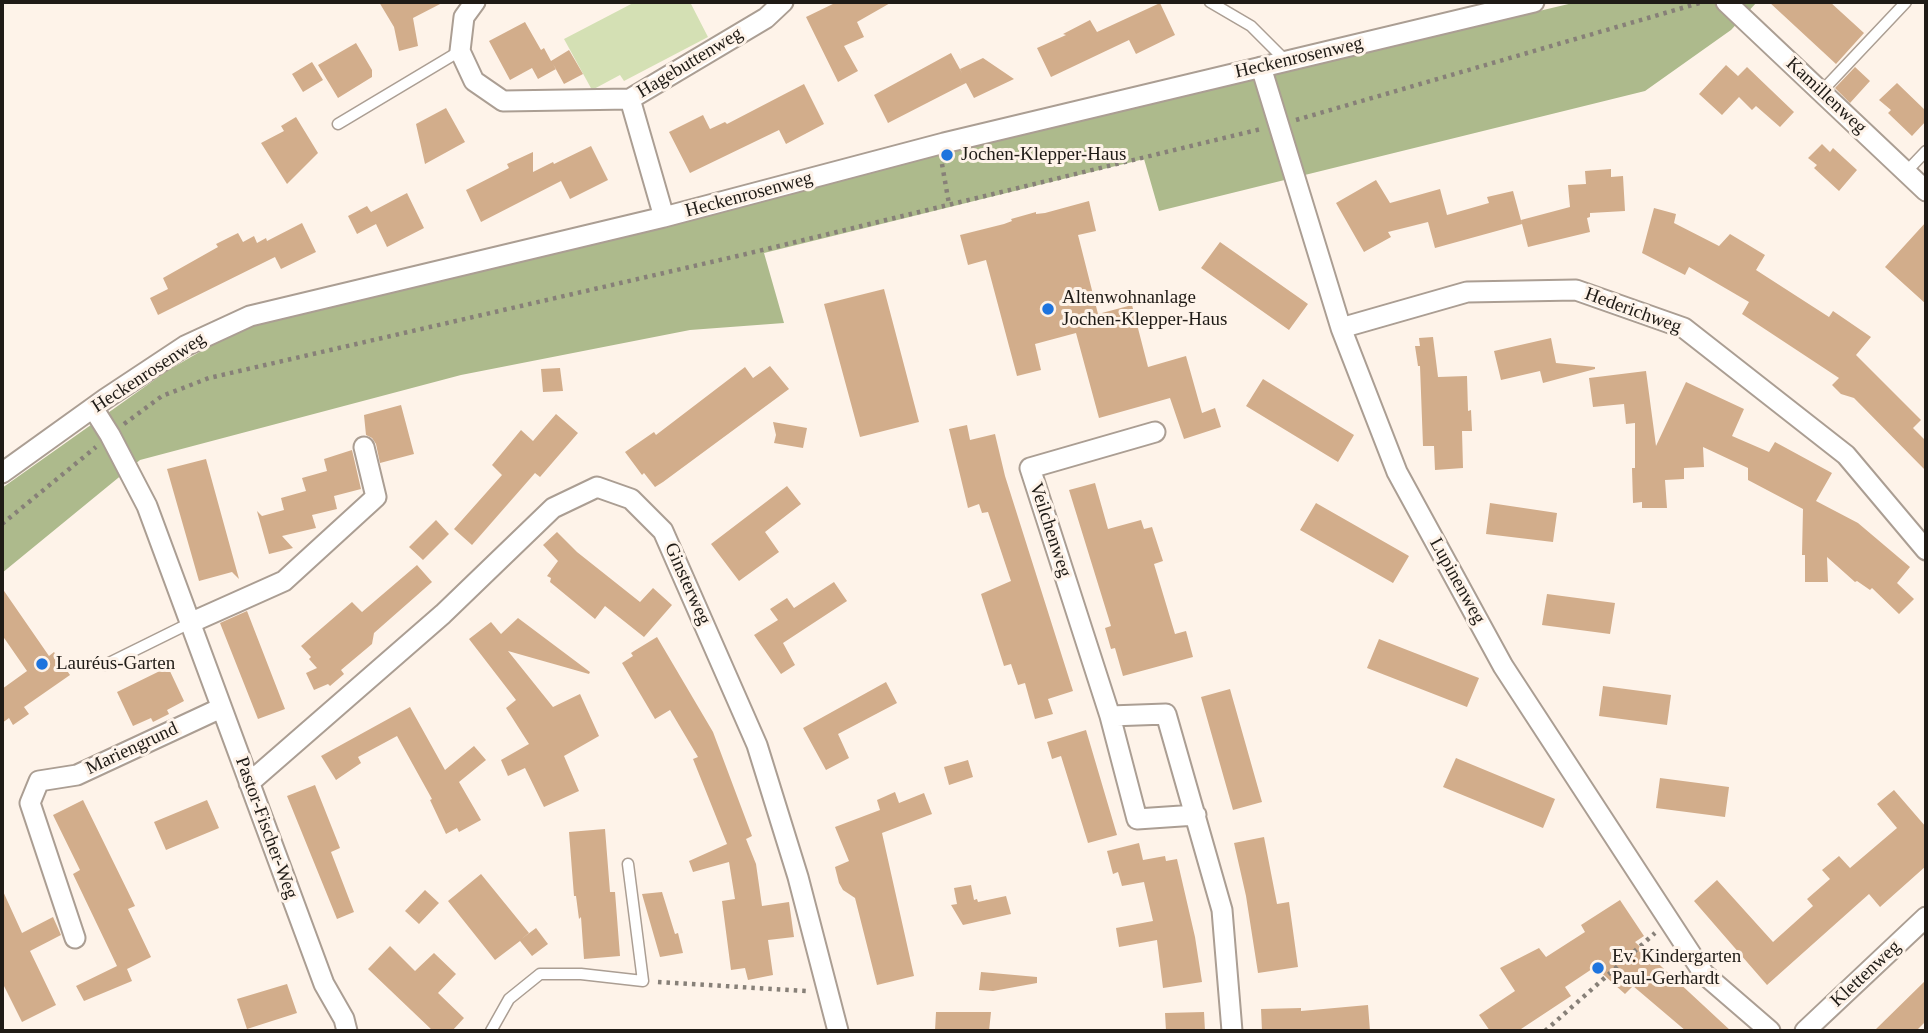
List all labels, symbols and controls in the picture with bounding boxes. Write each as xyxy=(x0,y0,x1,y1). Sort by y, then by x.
street label: Hagebuttenweg xyxy=(633,23,747,103)
street label: Heckenrosenweg xyxy=(1233,32,1365,84)
street label: Kamillenweg xyxy=(1781,53,1871,139)
place label: Jochen-Klepper-Haus xyxy=(961,144,1126,166)
marker: Jochen-Klepper-Haus xyxy=(939,147,955,163)
street label: Heckenrosenweg xyxy=(683,167,815,223)
street label: Hederichweg xyxy=(1582,283,1684,339)
place label: Altenwohnanlage Jochen-Klepper-Haus xyxy=(1062,287,1227,331)
marker: Altenwohnanlage Jochen-Klepper-Haus xyxy=(1040,301,1056,317)
street label: Heckenrosenweg xyxy=(88,328,210,418)
street label: Veilchenweg xyxy=(1024,480,1076,580)
street label: Lupinenweg xyxy=(1424,534,1490,628)
street label: Ginsterweg xyxy=(659,539,715,629)
place label: Lauréus-Garten xyxy=(56,653,175,675)
marker: Lauréus-Garten xyxy=(34,656,50,672)
street label: Mariengrund xyxy=(82,718,182,780)
street label: Pastor-Fischer-Weg xyxy=(230,754,302,902)
street label: Klettenweg xyxy=(1826,936,1906,1012)
place label: Ev. Kindergarten Paul-Gerhardt xyxy=(1612,946,1741,990)
marker: Ev. Kindergarten Paul-Gerhardt xyxy=(1590,960,1606,976)

